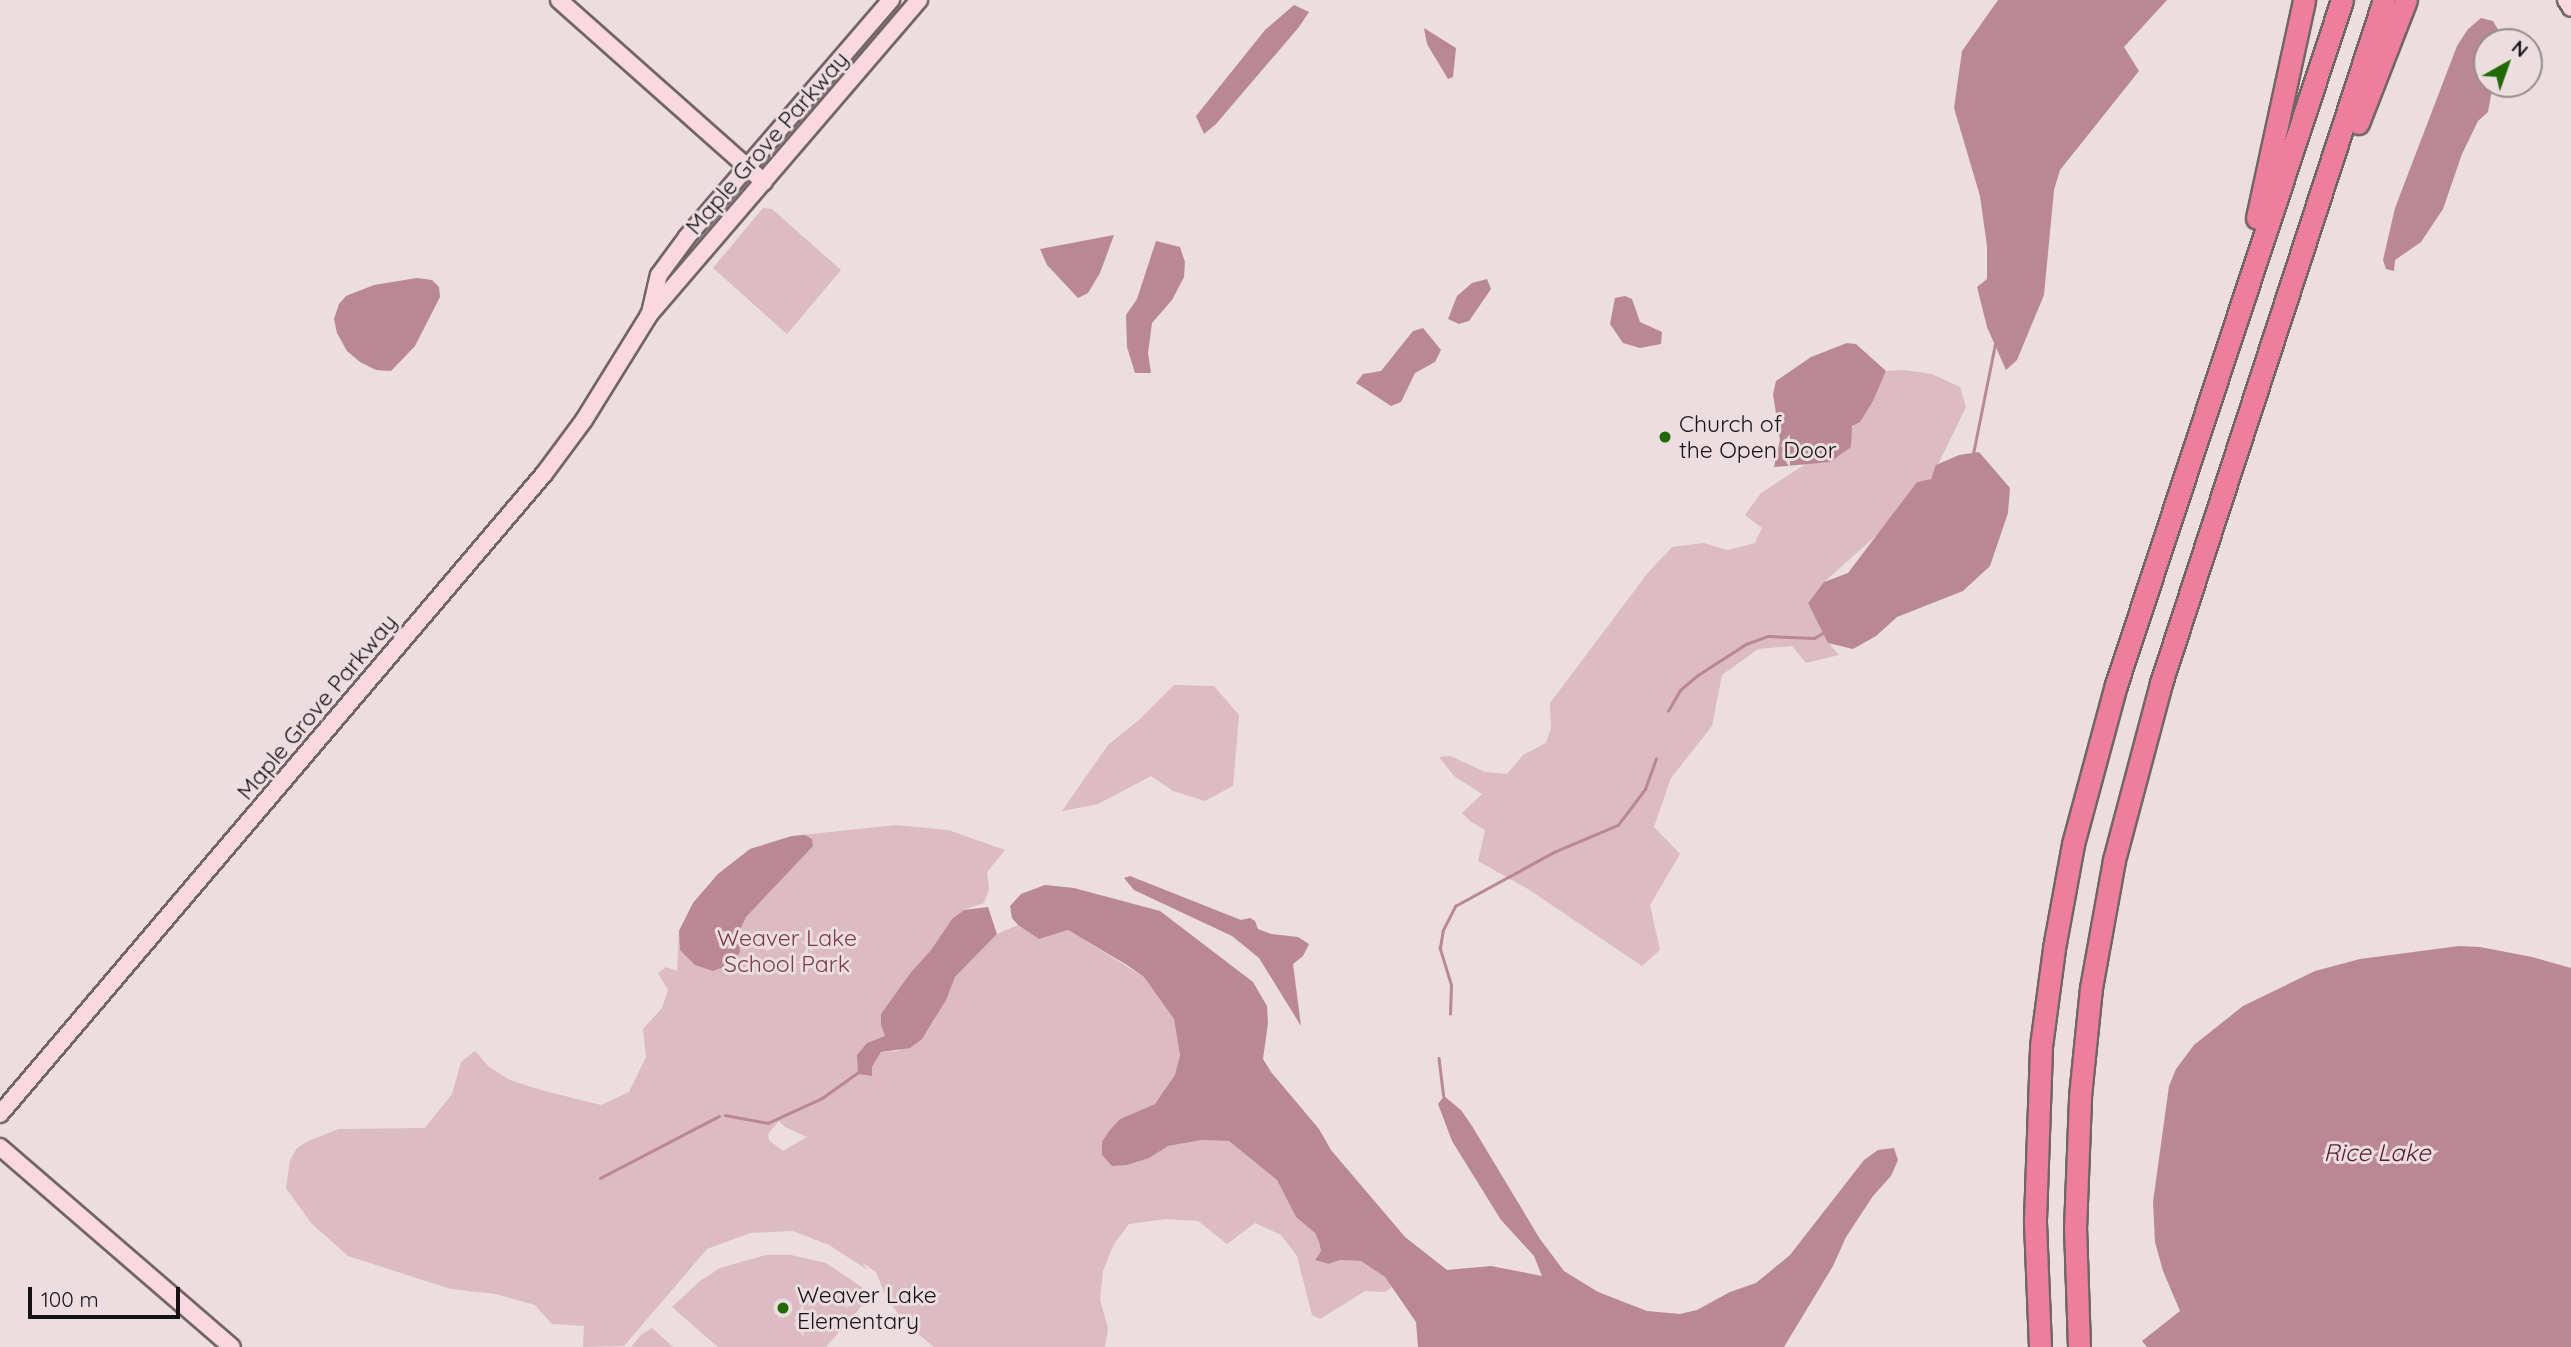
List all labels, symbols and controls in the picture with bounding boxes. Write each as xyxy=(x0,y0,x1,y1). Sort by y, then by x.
north arrow xyxy=(2473,28,2543,98)
text: N xyxy=(2507,35,2533,62)
street label: Maple Grove Parkway xyxy=(680,46,854,240)
place label: Church of the Open Door xyxy=(1679,410,1837,464)
marker: Church of the Open Door xyxy=(1657,429,1673,445)
street label: Maple Grove Parkway xyxy=(231,609,403,805)
park label: Weaver Lake School Park xyxy=(717,924,857,978)
water label: Rice Lake xyxy=(2324,1139,2430,1167)
scale bar xyxy=(32,1274,184,1318)
place label: Weaver Lake Elementary xyxy=(797,1281,937,1335)
text: 100 m xyxy=(41,1286,99,1312)
marker: Weaver Lake Elementary xyxy=(775,1300,791,1316)

